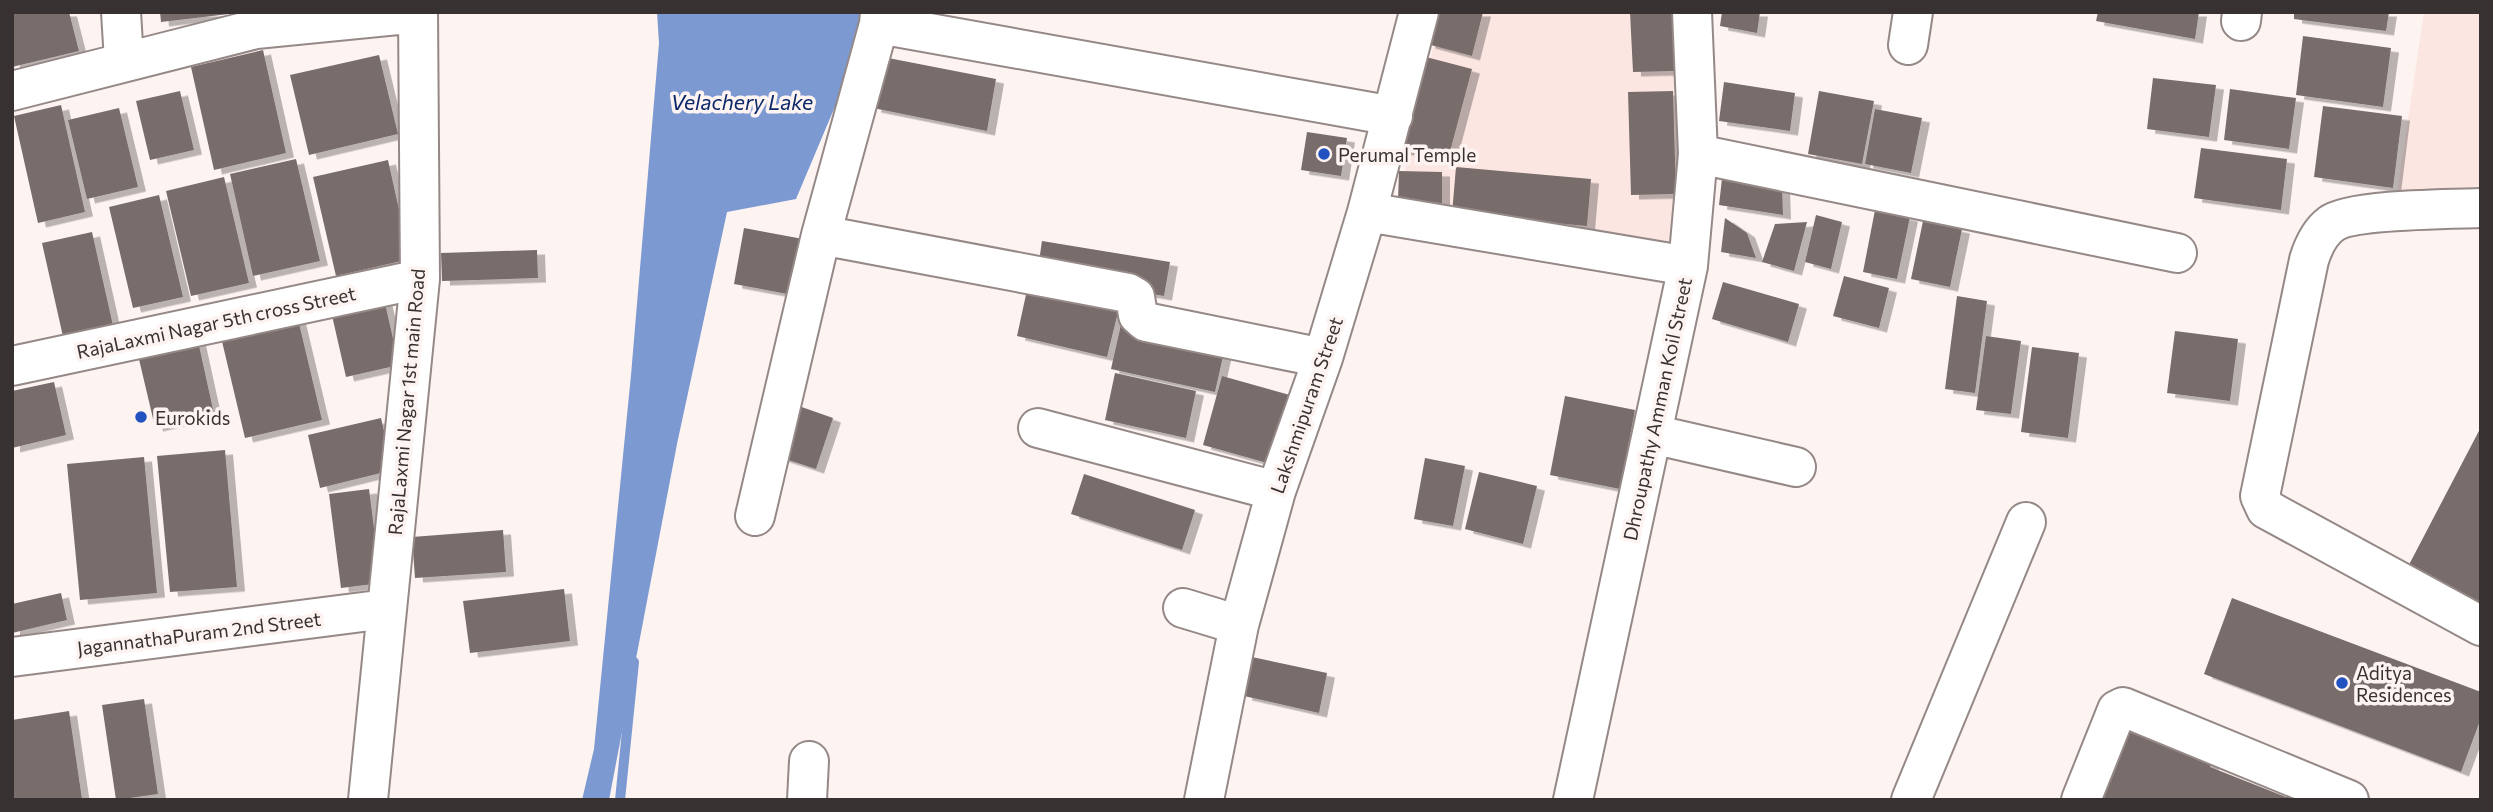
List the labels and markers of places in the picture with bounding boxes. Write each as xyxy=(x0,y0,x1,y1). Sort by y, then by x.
place label: Perumal Temple xyxy=(1338,143,1476,166)
marker: Perumal Temple xyxy=(1316,146,1332,162)
place label: Eurokids xyxy=(155,406,230,429)
marker: Eurokids xyxy=(133,409,149,425)
place label: Aditya Residences xyxy=(2356,661,2452,706)
marker: Aditya Residences xyxy=(2334,675,2350,691)

